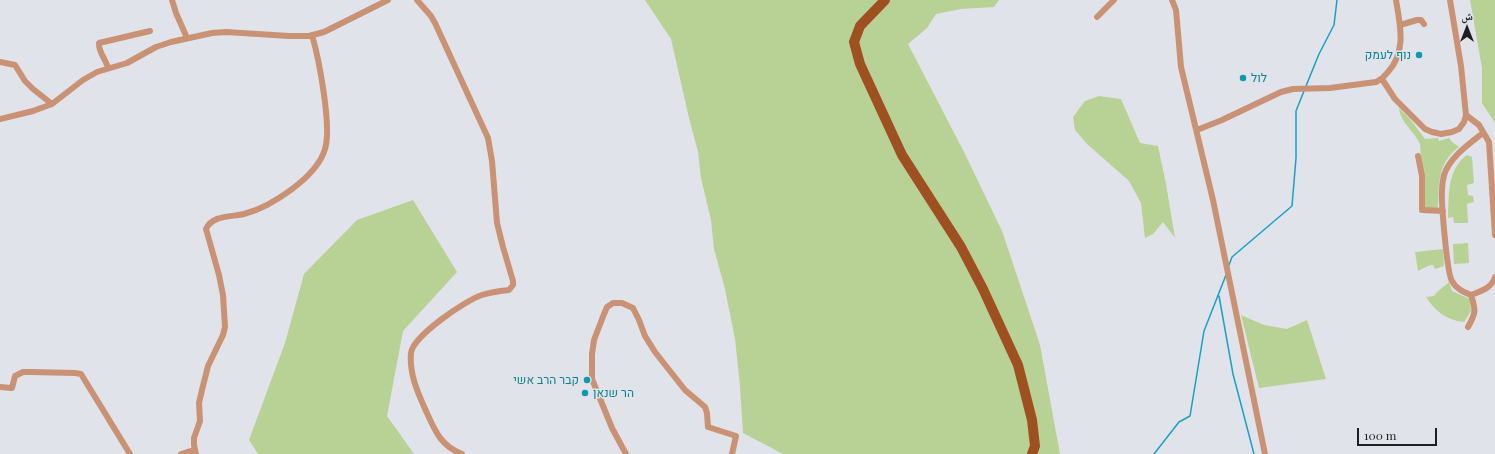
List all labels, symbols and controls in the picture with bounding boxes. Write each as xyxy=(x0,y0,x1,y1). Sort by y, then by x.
north arrow xyxy=(1447,8,1487,48)
text: ش xyxy=(1461,8,1473,23)
place label: נוף לעמק xyxy=(1365,48,1411,62)
marker: נוף לעמק xyxy=(1414,50,1424,60)
place label: לול xyxy=(1251,71,1267,85)
marker: לול xyxy=(1238,73,1248,83)
place label: קבר הרב אשי xyxy=(513,373,579,387)
marker: קבר הרב אשי xyxy=(582,375,592,385)
place label: הר שנאן xyxy=(593,386,634,400)
marker: הר שנאן xyxy=(580,388,590,398)
scale bar xyxy=(1359,420,1439,446)
text: 100 m xyxy=(1364,427,1396,443)

